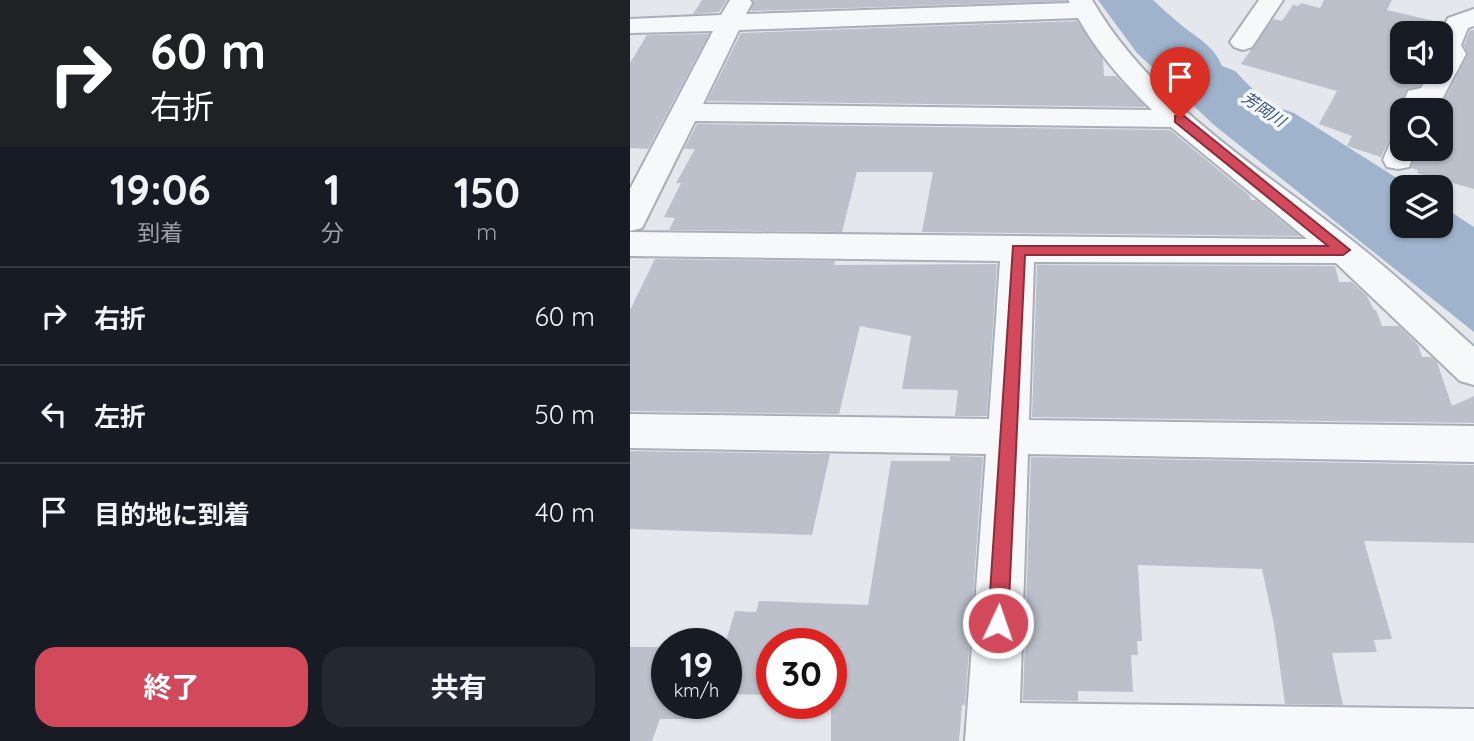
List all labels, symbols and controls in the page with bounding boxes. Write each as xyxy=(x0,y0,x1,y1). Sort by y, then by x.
text: 60 m xyxy=(150,20,266,81)
map controls xyxy=(1390,21,1453,238)
button: sound xyxy=(1390,21,1453,84)
icon: right xyxy=(35,28,126,119)
pin xyxy=(1150,47,1210,119)
icon: arrive xyxy=(1161,58,1199,96)
text: 右折 xyxy=(150,86,214,126)
water label: 芳岡川 xyxy=(1239,87,1291,132)
button: search xyxy=(1390,98,1453,161)
text: 19:06 xyxy=(110,163,211,216)
text: 1 xyxy=(324,163,340,216)
text: 150 xyxy=(454,166,520,219)
button: layers xyxy=(1390,175,1453,238)
text: m xyxy=(476,217,497,246)
text: 到着 xyxy=(137,218,183,247)
text: 分 xyxy=(321,218,344,247)
icon: right xyxy=(35,297,73,335)
text: 60 m xyxy=(535,300,595,333)
text: 右折 xyxy=(94,302,146,335)
icon: left xyxy=(35,395,73,433)
text: 50 m xyxy=(535,398,595,431)
text: 左折 xyxy=(94,400,146,433)
icon: arrive xyxy=(35,493,73,531)
text: 40 m xyxy=(535,496,595,529)
text: 目的地に到着 xyxy=(94,498,250,531)
position arrow xyxy=(961,586,1035,660)
speed limit sign: 30 xyxy=(756,628,847,719)
text: 19 xyxy=(680,642,713,686)
button: 終了 xyxy=(35,647,308,727)
button: 共有 xyxy=(322,647,595,727)
text: km/h xyxy=(674,679,719,702)

